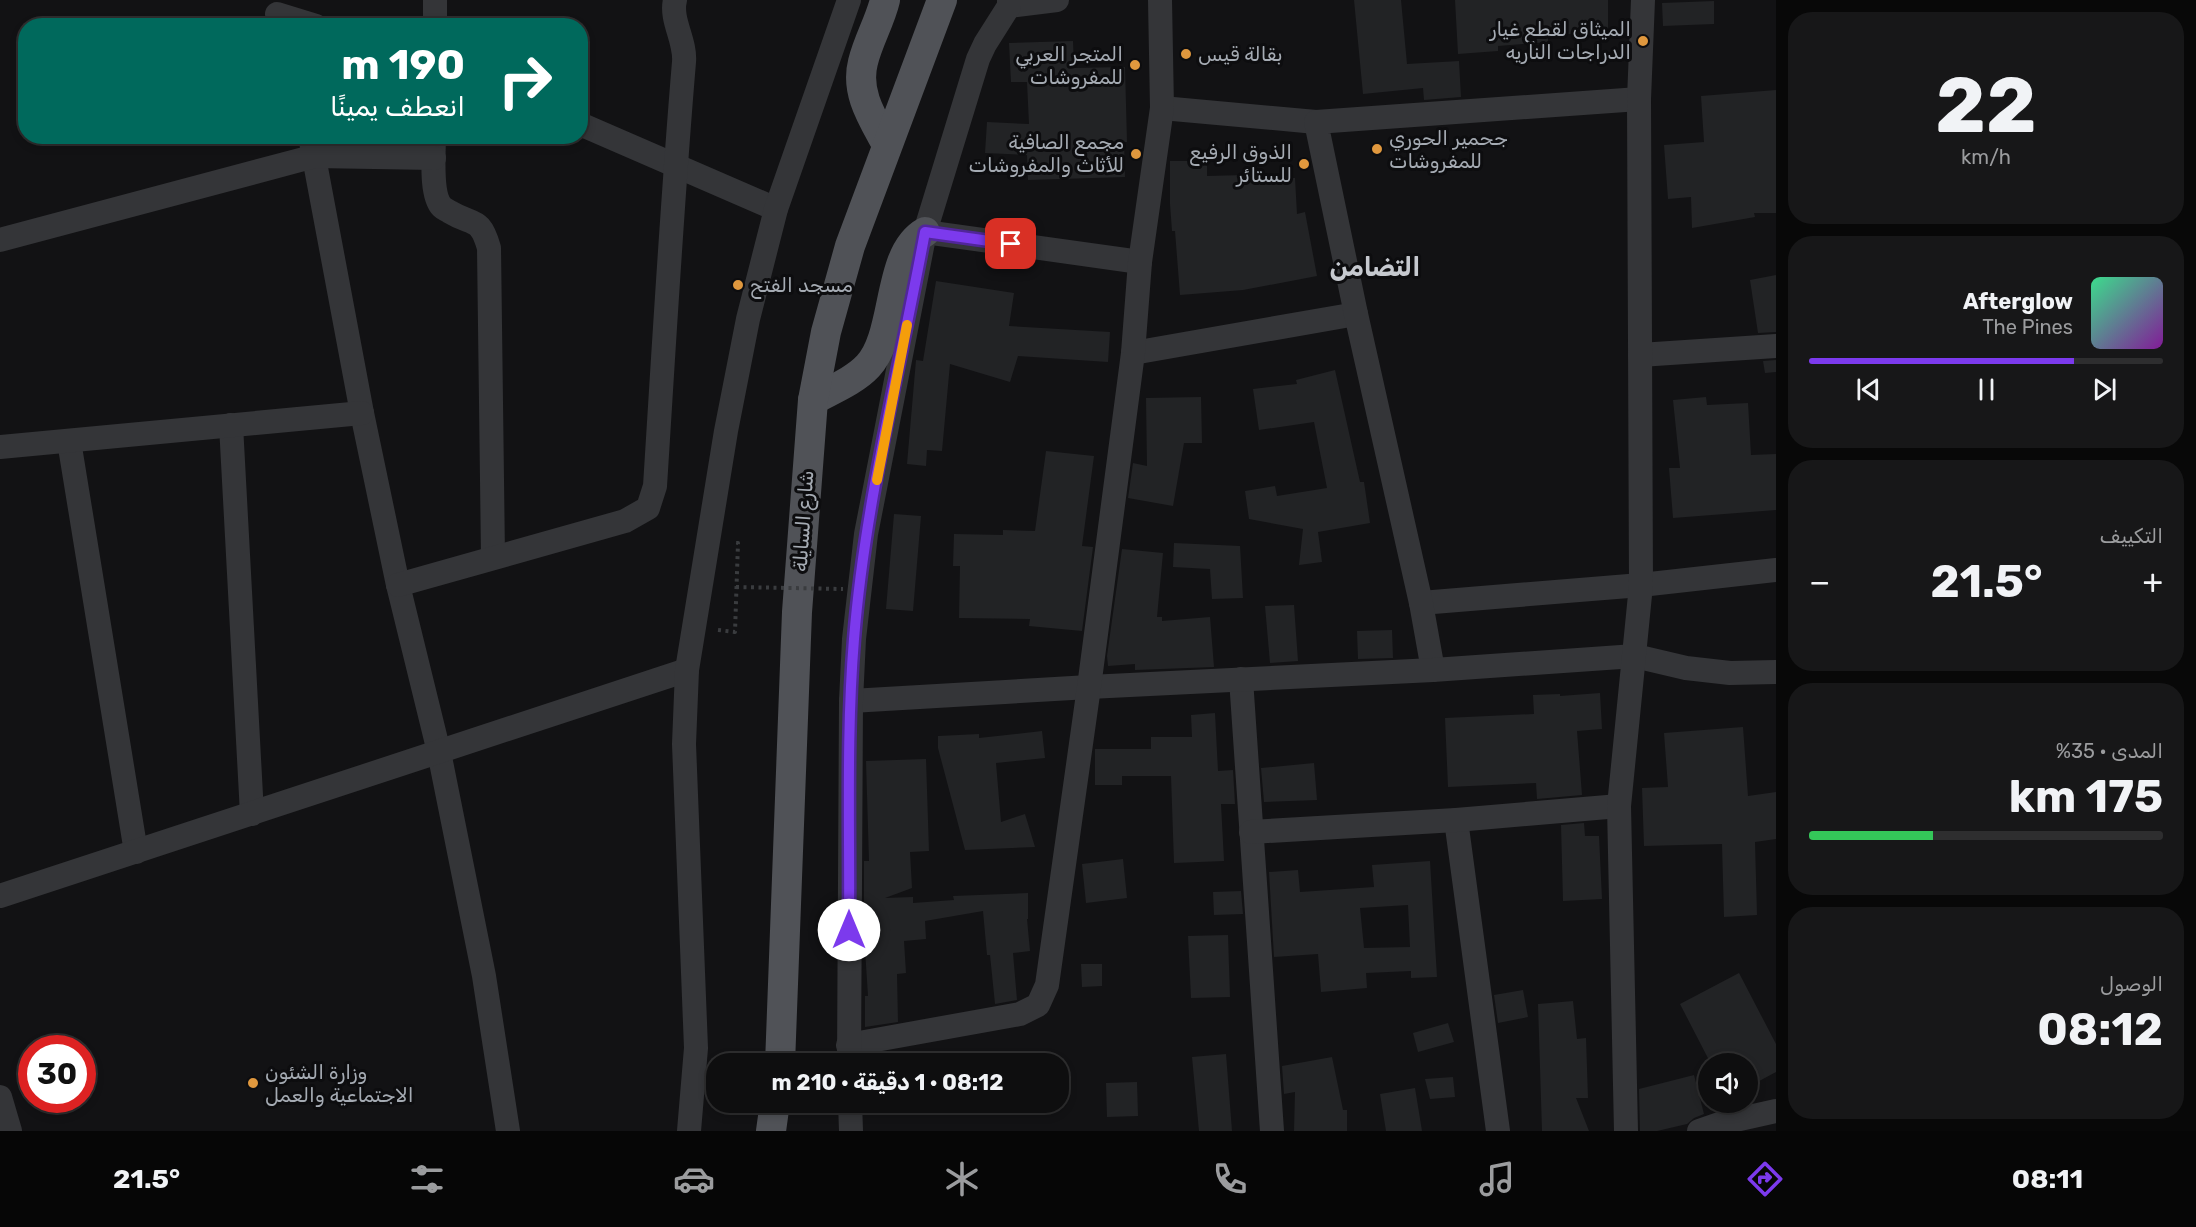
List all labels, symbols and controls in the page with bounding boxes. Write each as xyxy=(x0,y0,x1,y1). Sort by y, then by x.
place label: الميثاق لقطع غيار الدراجات الناريه xyxy=(1489,17,1631,64)
marker: الميثاق لقطع غيار الدراجات الناريه xyxy=(1636,34,1650,48)
text: 190 m xyxy=(341,40,465,90)
icon: right xyxy=(486,42,564,120)
place label: المتجر العربي للمفروشات xyxy=(1015,42,1123,89)
place label: بقالة قيس xyxy=(1198,42,1283,66)
marker: بقالة قيس xyxy=(1179,47,1193,61)
marker: المتجر العربي للمفروشات xyxy=(1128,58,1142,72)
text: 22 xyxy=(1935,59,2037,152)
text: انعطف يمينًا xyxy=(330,91,465,123)
place label: جحمير الحوري للمفروشات xyxy=(1389,126,1508,173)
place label: مجمع الصافية للأثاث والمفروشات xyxy=(969,130,1124,177)
place label: الذوق الرفيع للستائر xyxy=(1190,140,1292,187)
marker: جحمير الحوري للمفروشات xyxy=(1370,142,1384,156)
text: km/h xyxy=(1961,145,2011,169)
marker: مجمع الصافية للأثاث والمفروشات xyxy=(1129,147,1143,161)
marker: الذوق الرفيع للستائر xyxy=(1297,157,1311,171)
pin xyxy=(985,218,1036,269)
icon: arrive xyxy=(994,227,1027,260)
district label: التضامن xyxy=(1330,252,1420,283)
place label: مسجد الفتح xyxy=(750,273,853,299)
marker: مسجد الفتح xyxy=(731,278,745,292)
text: Afterglow xyxy=(1963,288,2073,315)
text: The Pines xyxy=(1982,315,2073,339)
icon: previous xyxy=(1852,373,1885,406)
icon: pause xyxy=(1970,373,2003,406)
icon: next xyxy=(2088,373,2121,406)
street label: شارع السايلة xyxy=(787,469,821,573)
text: التكييف xyxy=(2100,524,2163,548)
text: 21.5° xyxy=(1930,555,2042,608)
text: − xyxy=(1809,562,1830,601)
text: + xyxy=(2142,562,2163,601)
text: المدى · 35% xyxy=(2056,739,2163,763)
text: 175 km xyxy=(2009,770,2163,823)
position arrow xyxy=(817,898,881,962)
text: الوصول xyxy=(2100,972,2163,996)
text: 08:12 xyxy=(2037,1003,2163,1056)
speed limit sign: 30 xyxy=(18,1035,96,1113)
map controls xyxy=(1698,1053,1758,1113)
button: sound xyxy=(1698,1053,1758,1113)
place label: وزارة الشئون الاجتماعية والعمل xyxy=(265,1060,414,1107)
text: 08:12 · 1 دقيقة · 210 m xyxy=(772,1069,1004,1096)
marker: وزارة الشئون الاجتماعية والعمل xyxy=(246,1076,260,1090)
icon: filters xyxy=(406,1158,448,1200)
icon: car xyxy=(673,1158,715,1200)
icon: climate xyxy=(941,1158,983,1200)
icon: phone xyxy=(1209,1158,1251,1200)
icon: music xyxy=(1476,1158,1518,1200)
icon: directions xyxy=(1744,1158,1786,1200)
text: 21.5° xyxy=(113,1163,180,1195)
text: 08:11 xyxy=(2012,1163,2083,1195)

